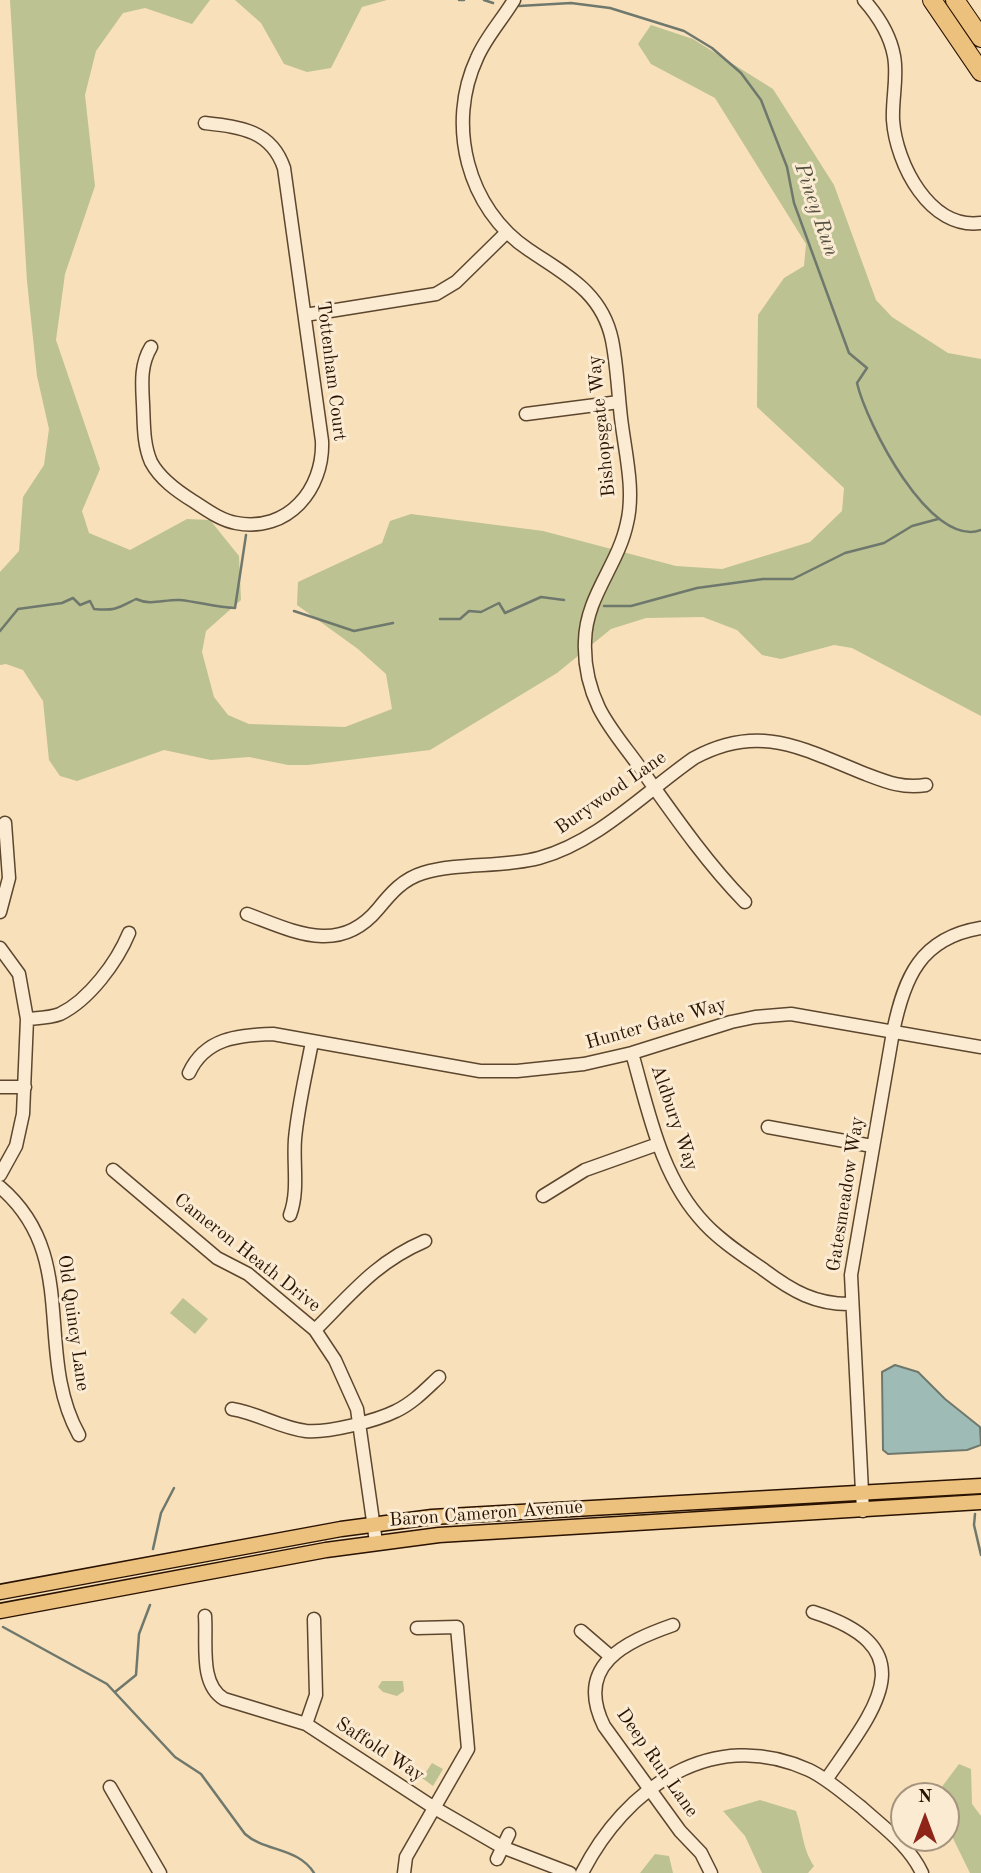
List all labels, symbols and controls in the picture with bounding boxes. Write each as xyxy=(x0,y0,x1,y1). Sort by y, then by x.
water label: Piney Run xyxy=(788,160,844,260)
street label: Tottenham Court xyxy=(311,300,351,442)
street label: Bishopsgate Way xyxy=(583,354,621,498)
street label: Burywood Lane xyxy=(551,746,671,840)
street label: Hunter Gate Way xyxy=(583,993,729,1055)
street label: Aldbury Way xyxy=(645,1062,703,1174)
street label: Gatesmeadow Way xyxy=(822,1115,870,1273)
street label: Cameron Heath Drive xyxy=(169,1189,325,1317)
street label: Old Quincy Lane xyxy=(52,1253,94,1393)
street label: Baron Cameron Avenue xyxy=(388,1496,584,1532)
street label: Deep Run Lane xyxy=(611,1704,703,1822)
street label: Saffold Way xyxy=(331,1713,429,1787)
north arrow xyxy=(890,1782,960,1852)
text: N xyxy=(918,1788,932,1807)

